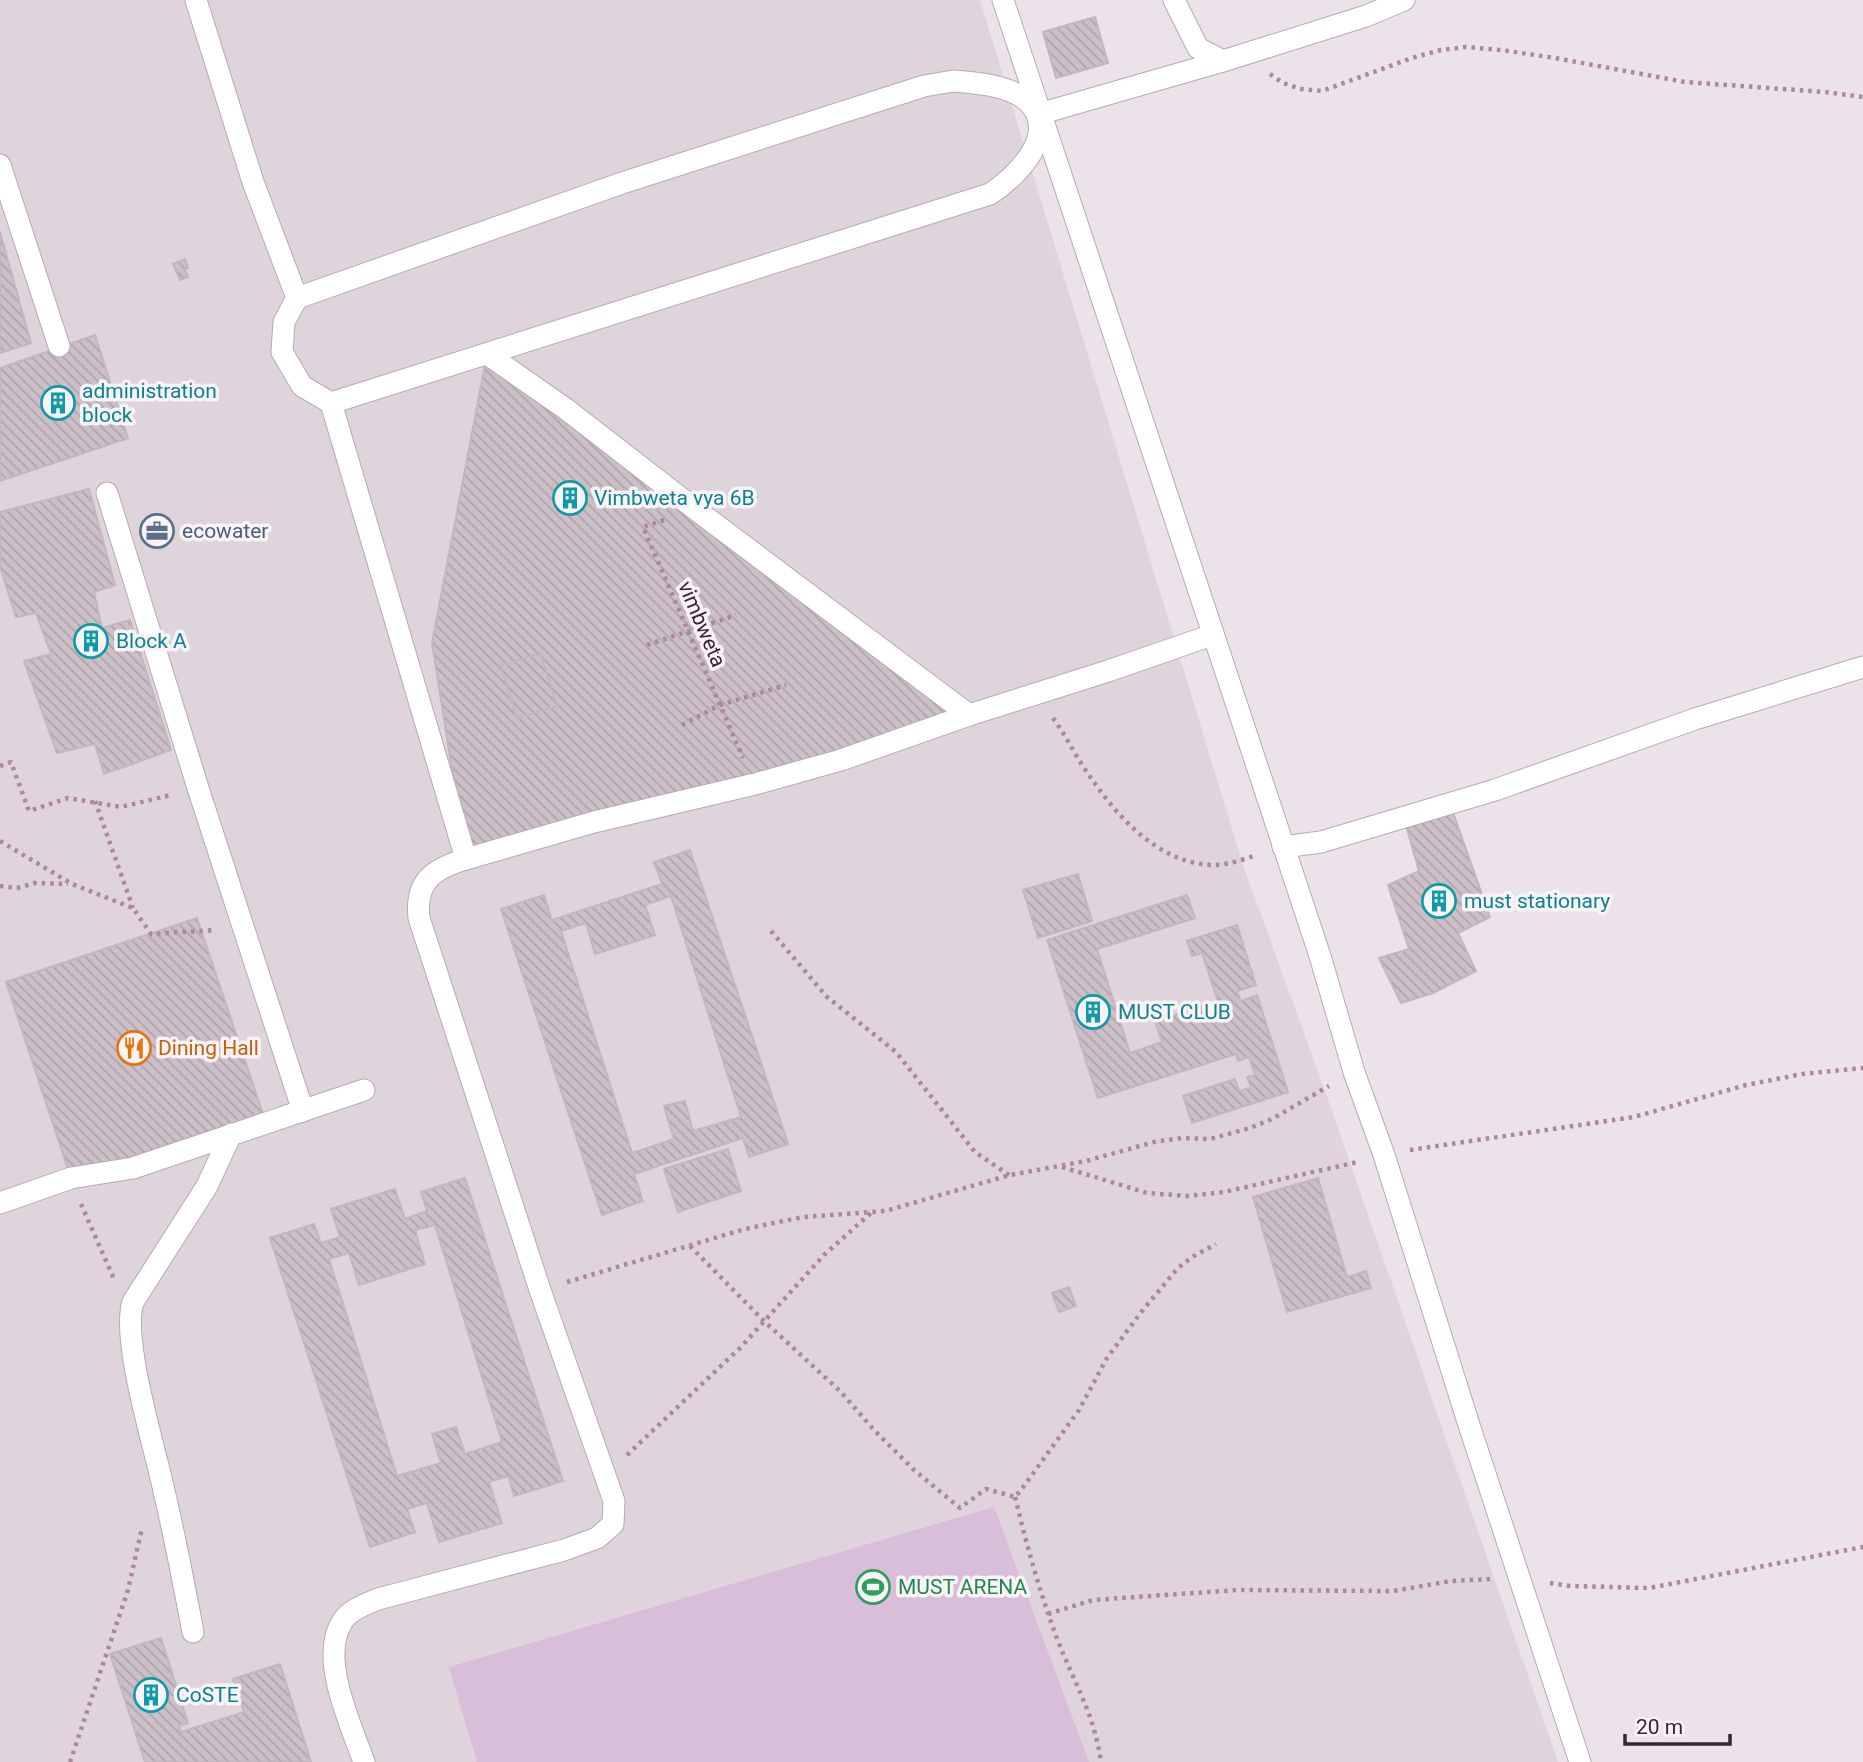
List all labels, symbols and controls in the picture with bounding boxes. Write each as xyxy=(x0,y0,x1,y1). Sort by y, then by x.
place label: administration block xyxy=(82,379,217,427)
building icon: administration block xyxy=(39,384,77,422)
building icon: Vimbweta vya 6B xyxy=(551,479,589,517)
place label: Vimbweta vya 6B xyxy=(594,486,755,510)
office icon: ecowater xyxy=(138,512,176,550)
place label: ecowater xyxy=(182,519,268,543)
street label: vimbweta xyxy=(673,578,731,670)
building icon: Block A xyxy=(72,622,110,660)
place label: Block A xyxy=(116,629,187,653)
building icon: must stationary xyxy=(1420,882,1458,920)
place label: must stationary xyxy=(1464,889,1610,913)
building icon: MUST CLUB xyxy=(1074,993,1112,1031)
place label: MUST CLUB xyxy=(1118,1000,1231,1024)
restaurant icon: Dining Hall xyxy=(115,1029,153,1067)
place label: Dining Hall xyxy=(158,1036,259,1060)
sports icon: MUST ARENA xyxy=(854,1568,892,1606)
place label: MUST ARENA xyxy=(898,1575,1027,1599)
building icon: CoSTE xyxy=(132,1676,170,1714)
place label: CoSTE xyxy=(176,1683,239,1707)
scale bar xyxy=(1625,1702,1730,1746)
text: 20 m xyxy=(1636,1715,1683,1739)

